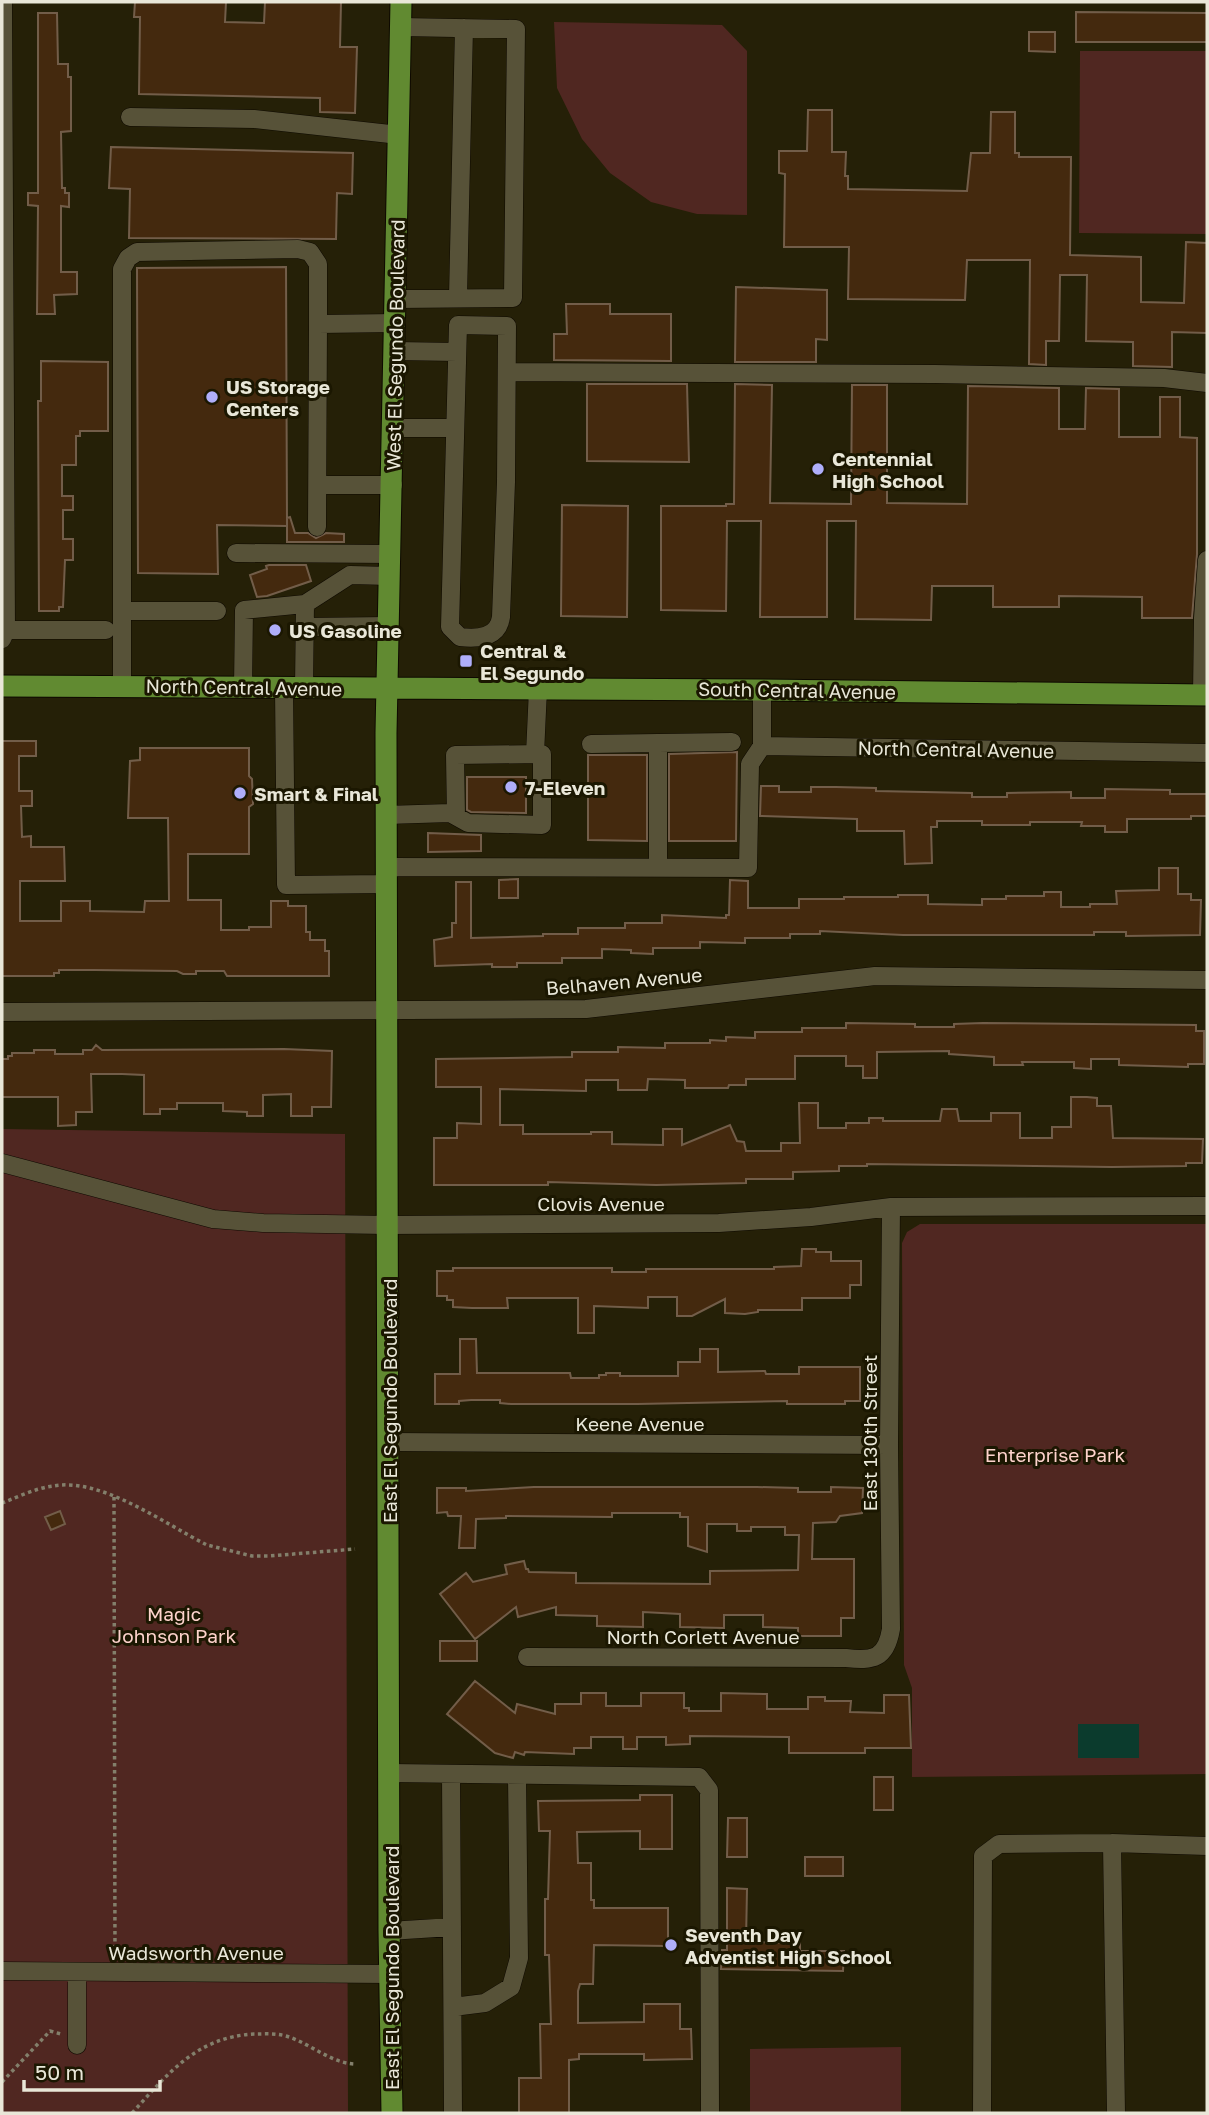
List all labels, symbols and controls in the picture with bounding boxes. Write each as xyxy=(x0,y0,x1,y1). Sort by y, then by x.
street label: West El Segundo Boulevard xyxy=(381,219,409,471)
place label: US Storage Centers xyxy=(226,375,330,420)
marker: US Storage Centers xyxy=(204,389,220,405)
place label: Centennial High School xyxy=(832,447,944,492)
marker: Centennial High School xyxy=(810,461,826,477)
place label: US Gasoline xyxy=(289,619,402,642)
marker: US Gasoline xyxy=(267,622,283,638)
place label: Central & El Segundo xyxy=(480,639,584,684)
marker: Central & El Segundo xyxy=(458,653,474,669)
street label: North Central Avenue xyxy=(146,674,342,700)
street label: South Central Avenue xyxy=(698,677,896,703)
street label: North Central Avenue xyxy=(858,736,1054,762)
place label: 7-Eleven xyxy=(525,776,605,799)
marker: 7-Eleven xyxy=(503,779,519,795)
place label: Smart & Final xyxy=(254,782,378,805)
marker: Smart & Final xyxy=(232,785,248,801)
street label: Belhaven Avenue xyxy=(545,963,703,999)
street label: Clovis Avenue xyxy=(537,1192,665,1215)
street label: East El Segundo Boulevard xyxy=(378,1279,401,1523)
street label: East 130th Street xyxy=(858,1355,881,1511)
street label: Keene Avenue xyxy=(575,1412,705,1435)
park label: Enterprise Park xyxy=(985,1443,1125,1466)
park label: Magic Johnson Park xyxy=(112,1602,236,1647)
street label: North Corlett Avenue xyxy=(606,1625,800,1648)
street label: East El Segundo Boulevard xyxy=(380,1846,403,2090)
place label: Seventh Day Adventist High School xyxy=(685,1923,891,1968)
marker: Seventh Day Adventist High School xyxy=(663,1937,679,1953)
street label: Wadsworth Avenue xyxy=(108,1941,284,1964)
scale bar xyxy=(24,2048,161,2092)
text: 50 m xyxy=(35,2059,84,2085)

